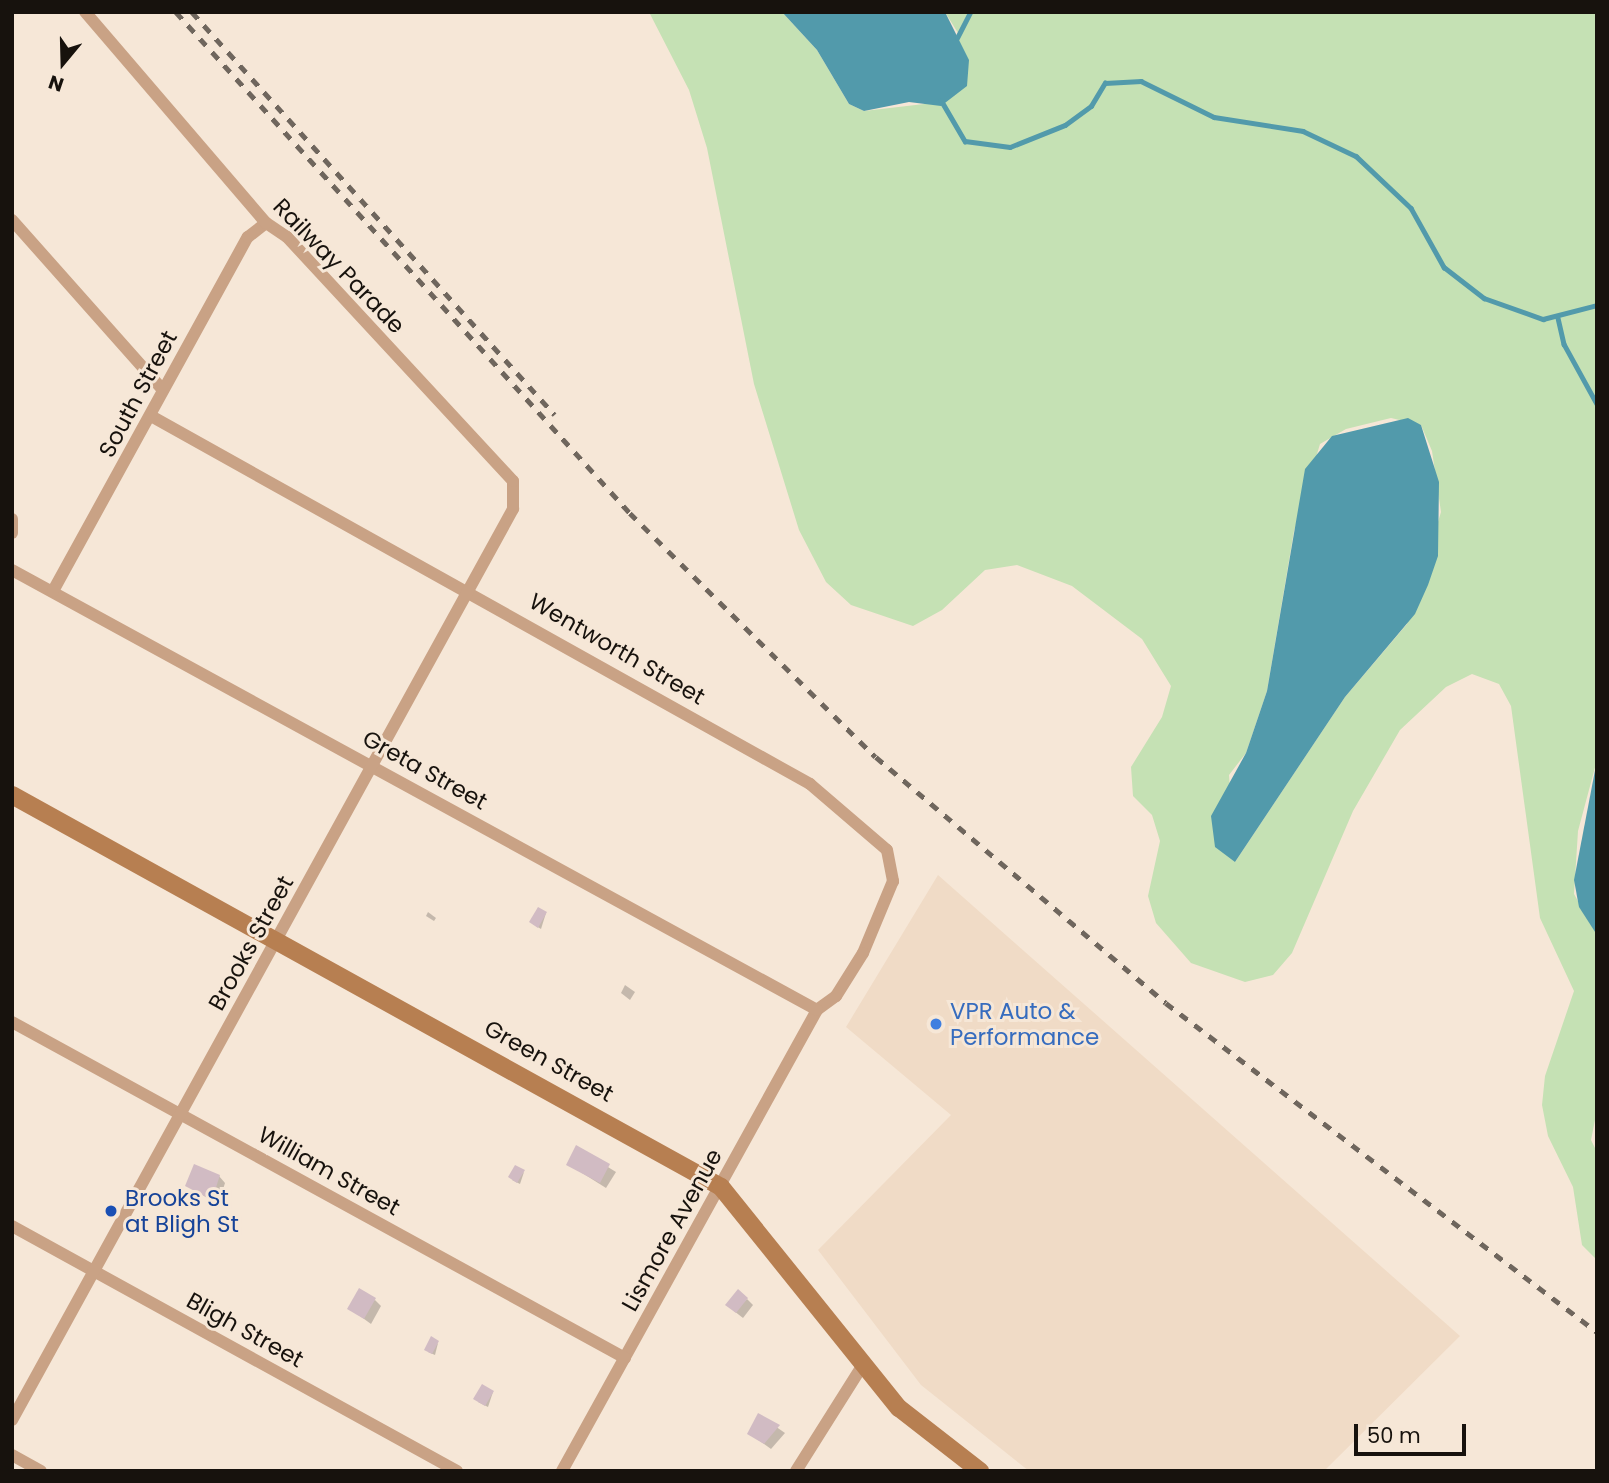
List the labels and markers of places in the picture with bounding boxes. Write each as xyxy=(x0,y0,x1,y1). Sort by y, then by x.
place label: VPR Auto & Performance xyxy=(950,997,1099,1051)
marker: VPR Auto & Performance xyxy=(928,1016,944,1032)
place label: Brooks St at Bligh St xyxy=(125,1184,239,1238)
marker: Brooks St at Bligh St xyxy=(103,1203,119,1219)

